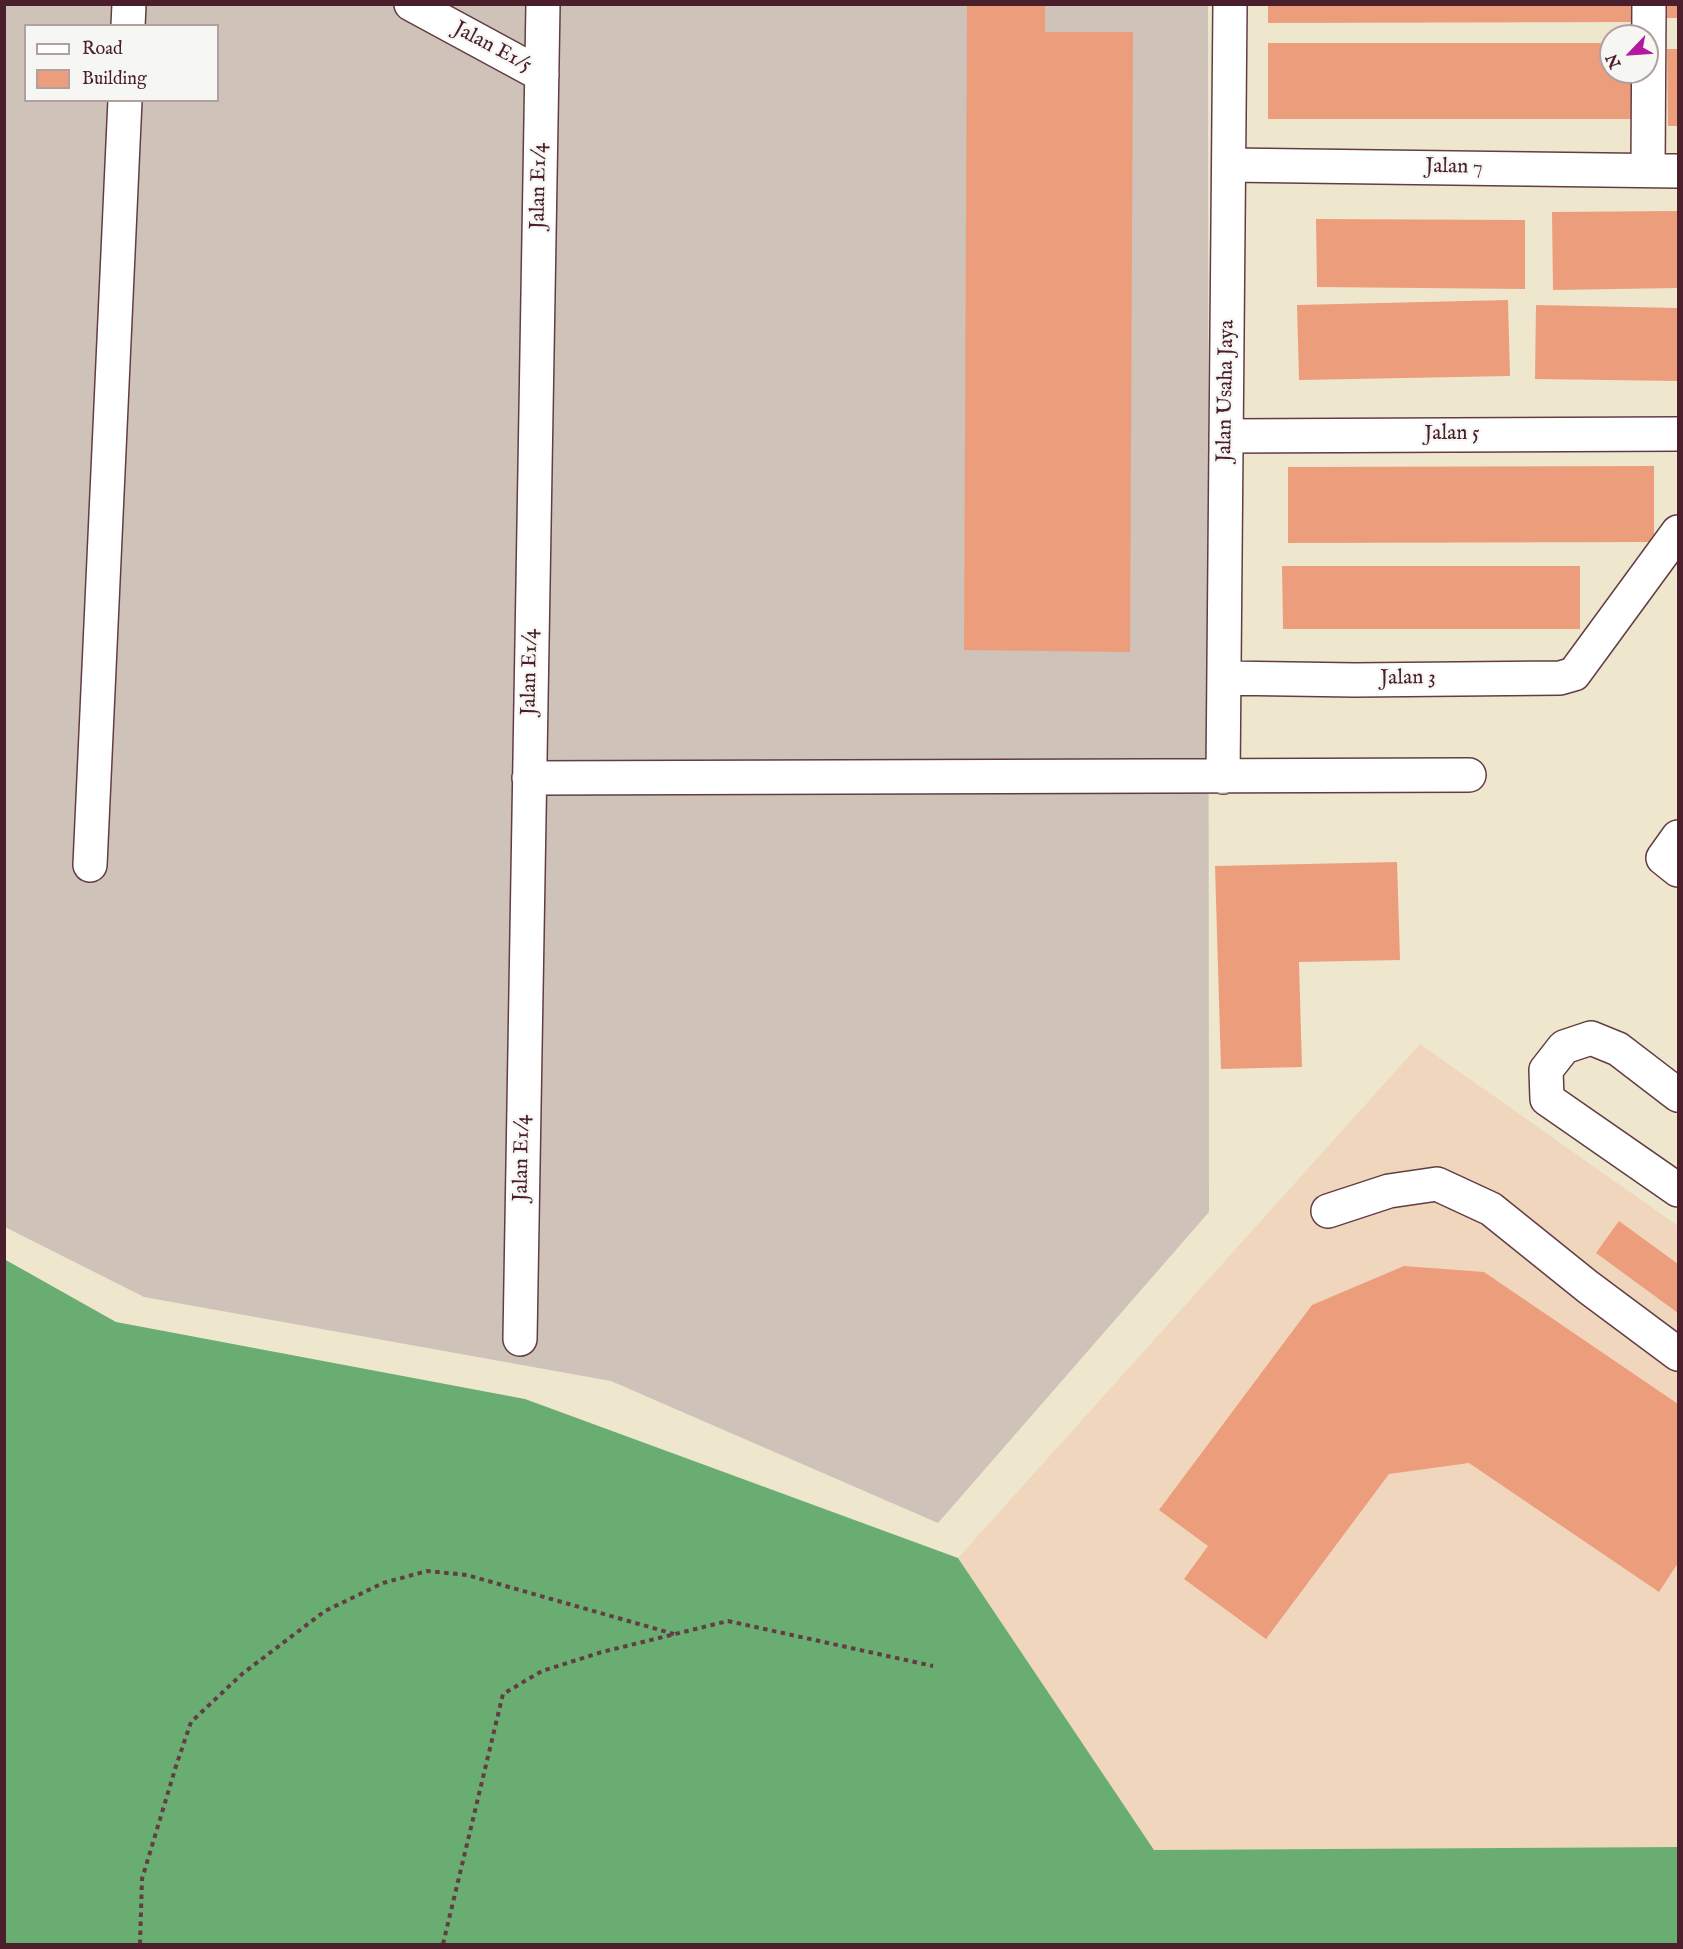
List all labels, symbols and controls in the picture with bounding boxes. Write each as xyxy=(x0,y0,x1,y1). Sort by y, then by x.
street label: Jalan E1/5 xyxy=(449,17,535,79)
legend xyxy=(24,24,219,102)
north arrow xyxy=(1599,24,1659,84)
text: Road xyxy=(82,38,123,61)
text: N xyxy=(1603,50,1626,71)
text: Building xyxy=(82,68,147,91)
street label: Jalan E1/4 xyxy=(527,142,553,230)
street label: Jalan 7 xyxy=(1425,155,1483,181)
street label: Jalan Usaha Jaya xyxy=(1213,320,1241,462)
street label: Jalan 5 xyxy=(1424,422,1480,448)
street label: Jalan E1/4 xyxy=(518,628,544,716)
street label: Jalan 3 xyxy=(1380,666,1436,692)
street label: Jalan E1/4 xyxy=(510,1114,536,1202)

